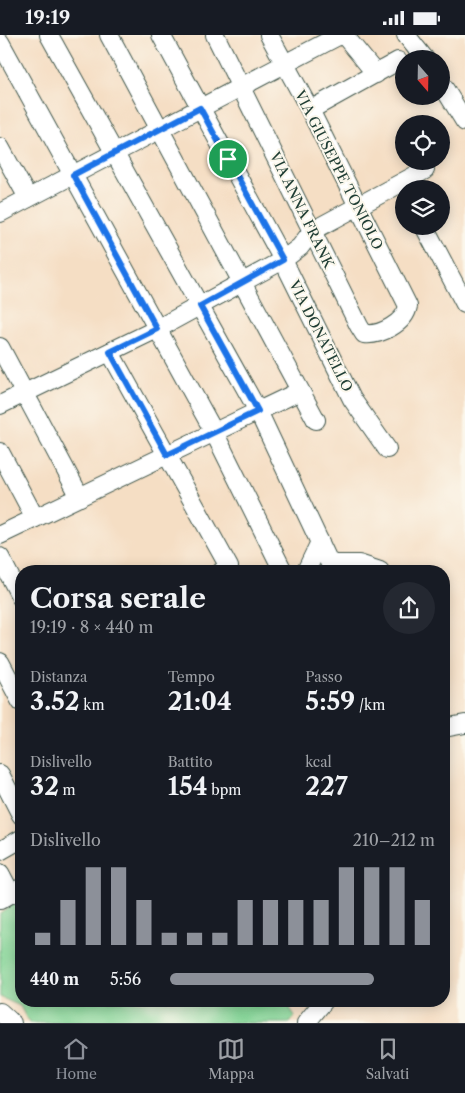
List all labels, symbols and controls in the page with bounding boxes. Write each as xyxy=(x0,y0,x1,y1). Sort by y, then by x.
text: 19:19 xyxy=(25,6,70,29)
north arrow xyxy=(395,50,450,105)
map controls xyxy=(395,50,450,235)
street label: VIA GIUSEPPE TONIOLO xyxy=(290,86,387,253)
button: locate xyxy=(395,115,450,170)
pin xyxy=(207,138,249,180)
icon: arrive xyxy=(214,145,242,173)
street label: VIA ANNA FRANK xyxy=(266,148,339,272)
button: layers xyxy=(395,180,450,235)
street label: VIA DONATELLO xyxy=(285,276,357,395)
text: Corsa serale xyxy=(30,581,206,615)
button: share xyxy=(383,582,435,634)
text: 19:19 · 8 × 440 m xyxy=(30,617,153,637)
text: Distanza xyxy=(30,668,87,686)
text: Tempo xyxy=(168,668,215,686)
text: Passo xyxy=(305,668,343,686)
text: 3.52 xyxy=(30,686,80,717)
text: 21:04 xyxy=(168,686,232,717)
text: 5:59 xyxy=(305,686,355,717)
text: km xyxy=(80,696,104,714)
text: /km xyxy=(355,696,385,714)
text: Dislivello xyxy=(30,753,92,771)
text: Battito xyxy=(168,753,213,771)
text: kcal xyxy=(305,753,332,771)
text: 32 xyxy=(30,771,59,802)
text: 154 xyxy=(168,771,208,802)
text: 227 xyxy=(305,771,348,802)
text: m xyxy=(59,781,76,799)
text: bpm xyxy=(208,781,241,799)
text: Dislivello xyxy=(30,830,101,850)
text: 210–212 m xyxy=(353,830,435,850)
text: 440 m xyxy=(30,969,79,989)
text: 5:56 xyxy=(110,969,141,989)
tab: Home xyxy=(56,1035,97,1083)
tab: Mappa xyxy=(208,1035,254,1083)
tab: Salvati xyxy=(366,1035,409,1083)

